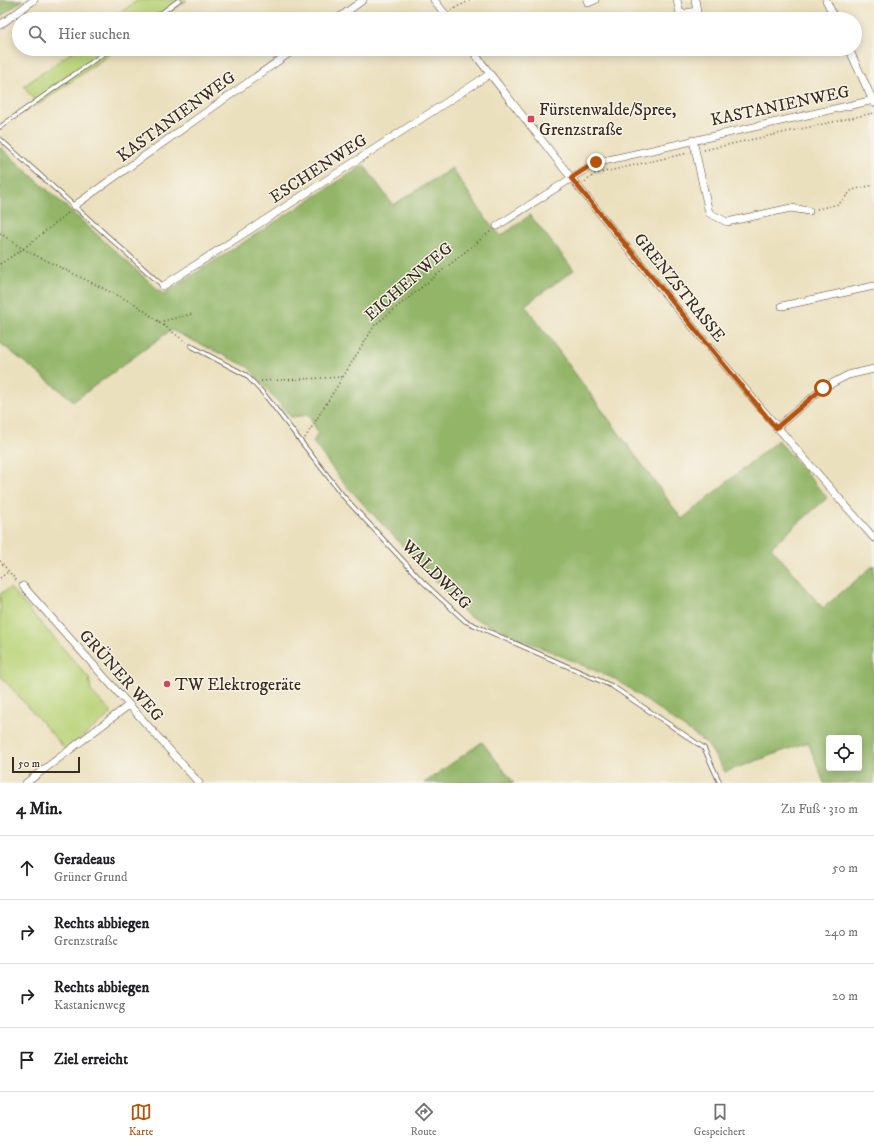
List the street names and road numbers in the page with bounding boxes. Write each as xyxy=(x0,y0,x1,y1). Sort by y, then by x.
street label: KASTANIENWEG xyxy=(113,66,240,167)
street label: KASTANIENWEG xyxy=(709,81,852,131)
street label: ESCHENWEG xyxy=(266,129,372,209)
street label: GRENZSTRASSE xyxy=(629,229,730,347)
street label: EICHENWEG xyxy=(360,237,457,326)
street label: WALDWEG xyxy=(396,534,476,614)
street label: GRÜNER WEG xyxy=(74,625,168,726)

